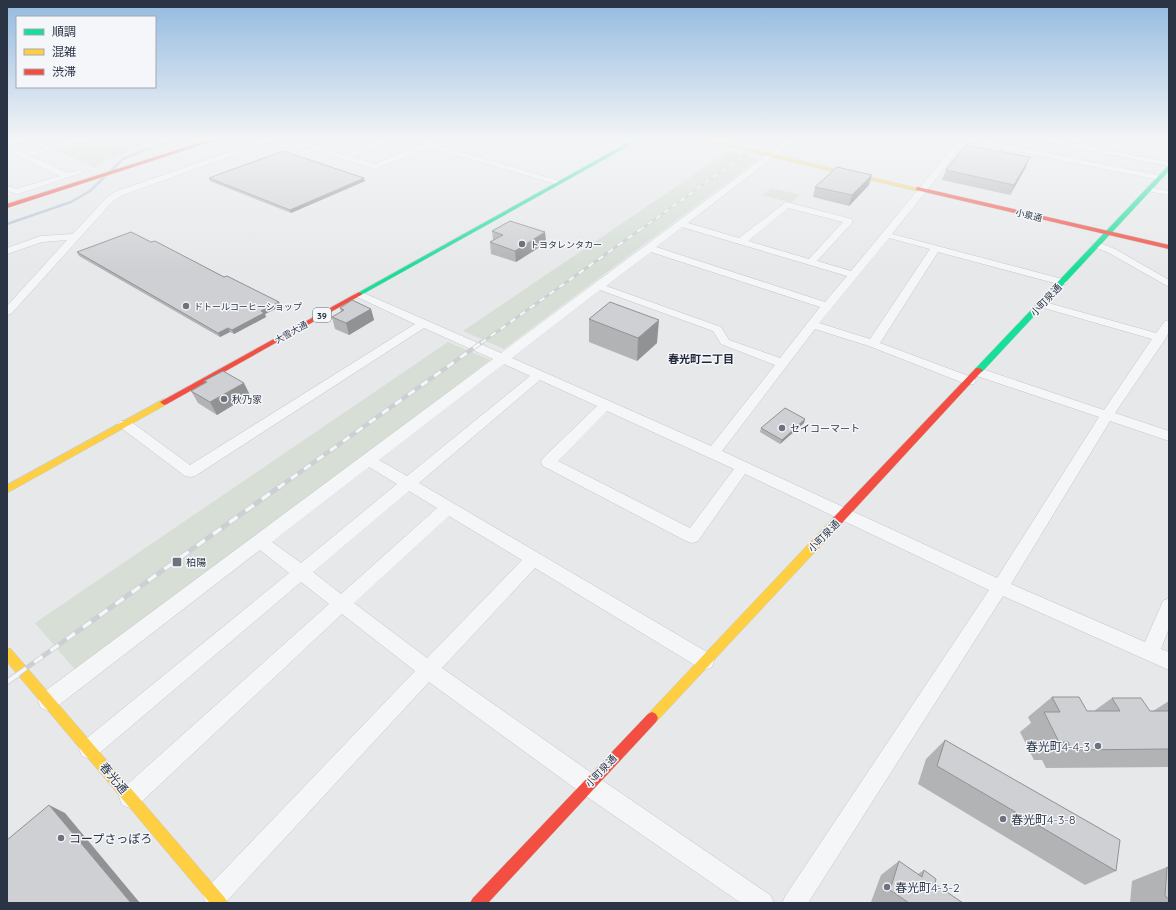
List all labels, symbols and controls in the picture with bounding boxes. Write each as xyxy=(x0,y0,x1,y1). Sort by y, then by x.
legend xyxy=(16,16,156,88)
text: 順調 xyxy=(52,24,76,39)
text: 混雑 xyxy=(52,44,76,59)
text: 渋滞 xyxy=(52,64,76,79)
street label: 小泉通 xyxy=(1015,207,1043,223)
marker: トヨタレンタカー xyxy=(517,239,527,249)
place label: トヨタレンタカー xyxy=(530,239,602,250)
street label: 小町泉通 xyxy=(1028,281,1064,319)
marker: ドトールコーヒーショップ xyxy=(181,301,191,311)
place label: ドトールコーヒーショップ xyxy=(194,301,302,312)
road number: 39 xyxy=(313,308,331,322)
street label: 大雪大通 xyxy=(273,318,309,346)
district label: 春光町二丁目 xyxy=(668,352,734,366)
place label: 秋乃家 xyxy=(232,393,262,406)
marker: 秋乃家 xyxy=(219,394,229,404)
place label: セイコーマート xyxy=(790,422,860,435)
marker: セイコーマート xyxy=(777,423,787,433)
street label: 小町泉通 xyxy=(805,517,843,555)
marker: 柏陽 xyxy=(171,556,183,568)
place label: 柏陽 xyxy=(186,556,206,569)
place label: 春光町4-4-3 xyxy=(1026,739,1090,754)
marker: 春光町4-4-3 xyxy=(1093,741,1103,751)
street label: 小町泉通 xyxy=(583,752,619,790)
street label: 春光通 xyxy=(97,759,131,797)
place label: 春光町4-3-8 xyxy=(1011,812,1075,827)
marker: 春光町4-3-8 xyxy=(998,814,1008,824)
place label: コープさっぽろ xyxy=(69,831,152,846)
marker: コープさっぽろ xyxy=(56,833,66,843)
place label: 春光町4-3-2 xyxy=(895,880,960,895)
marker: 春光町4-3-2 xyxy=(882,882,892,892)

